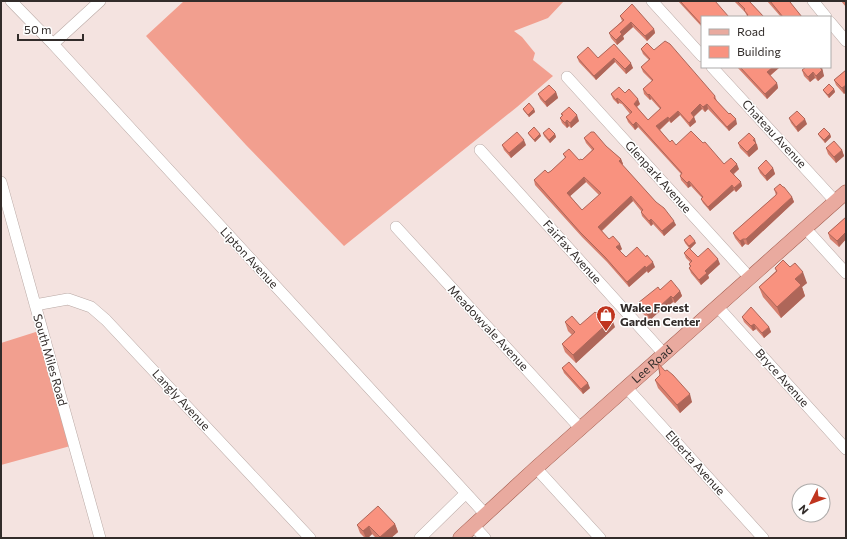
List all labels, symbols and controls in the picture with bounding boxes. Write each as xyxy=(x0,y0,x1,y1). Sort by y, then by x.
scale bar xyxy=(18,16,83,42)
legend xyxy=(701,16,831,68)
text: 50 m xyxy=(24,22,52,36)
text: Road xyxy=(737,24,765,38)
text: Building xyxy=(737,44,781,58)
street label: Chateau Avenue xyxy=(740,96,810,170)
street label: Glenpark Avenue xyxy=(623,137,695,215)
street label: Fairfax Avenue xyxy=(541,217,605,286)
street label: Lipton Avenue xyxy=(218,224,282,291)
street label: Meadowvale Avenue xyxy=(446,282,532,373)
place label: Wake Forest Garden Center xyxy=(620,300,700,328)
shop icon: Wake Forest Garden Center xyxy=(595,304,617,332)
street label: South Miles Road xyxy=(31,312,71,407)
street label: Lee Road xyxy=(628,342,675,386)
street label: Bryce Avenue xyxy=(753,345,812,409)
street label: Langly Avenue xyxy=(150,366,213,433)
street label: Elberta Avenue xyxy=(663,427,728,497)
north arrow xyxy=(791,483,831,523)
text: N xyxy=(796,503,811,517)

